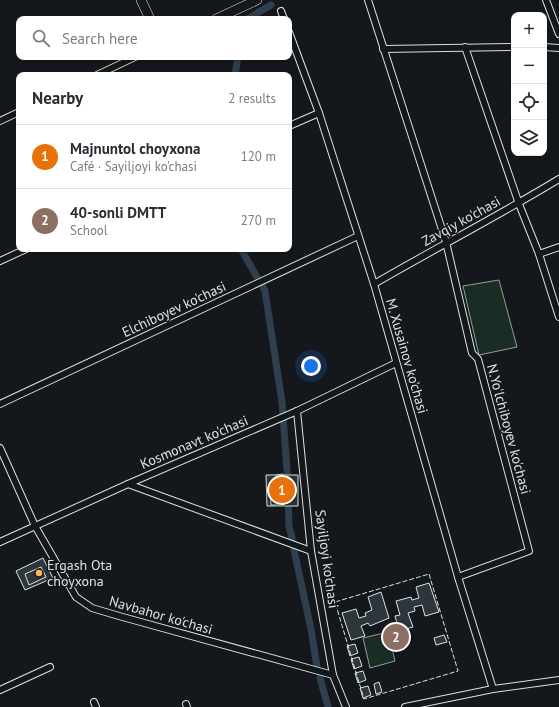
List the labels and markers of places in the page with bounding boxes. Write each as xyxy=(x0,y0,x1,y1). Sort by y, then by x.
pin: 1 xyxy=(269,475,295,505)
place label: Ergash Ota choyxona xyxy=(47,556,112,590)
marker: Ergash Ota choyxona xyxy=(34,568,44,578)
pin: 2 xyxy=(383,622,409,652)

